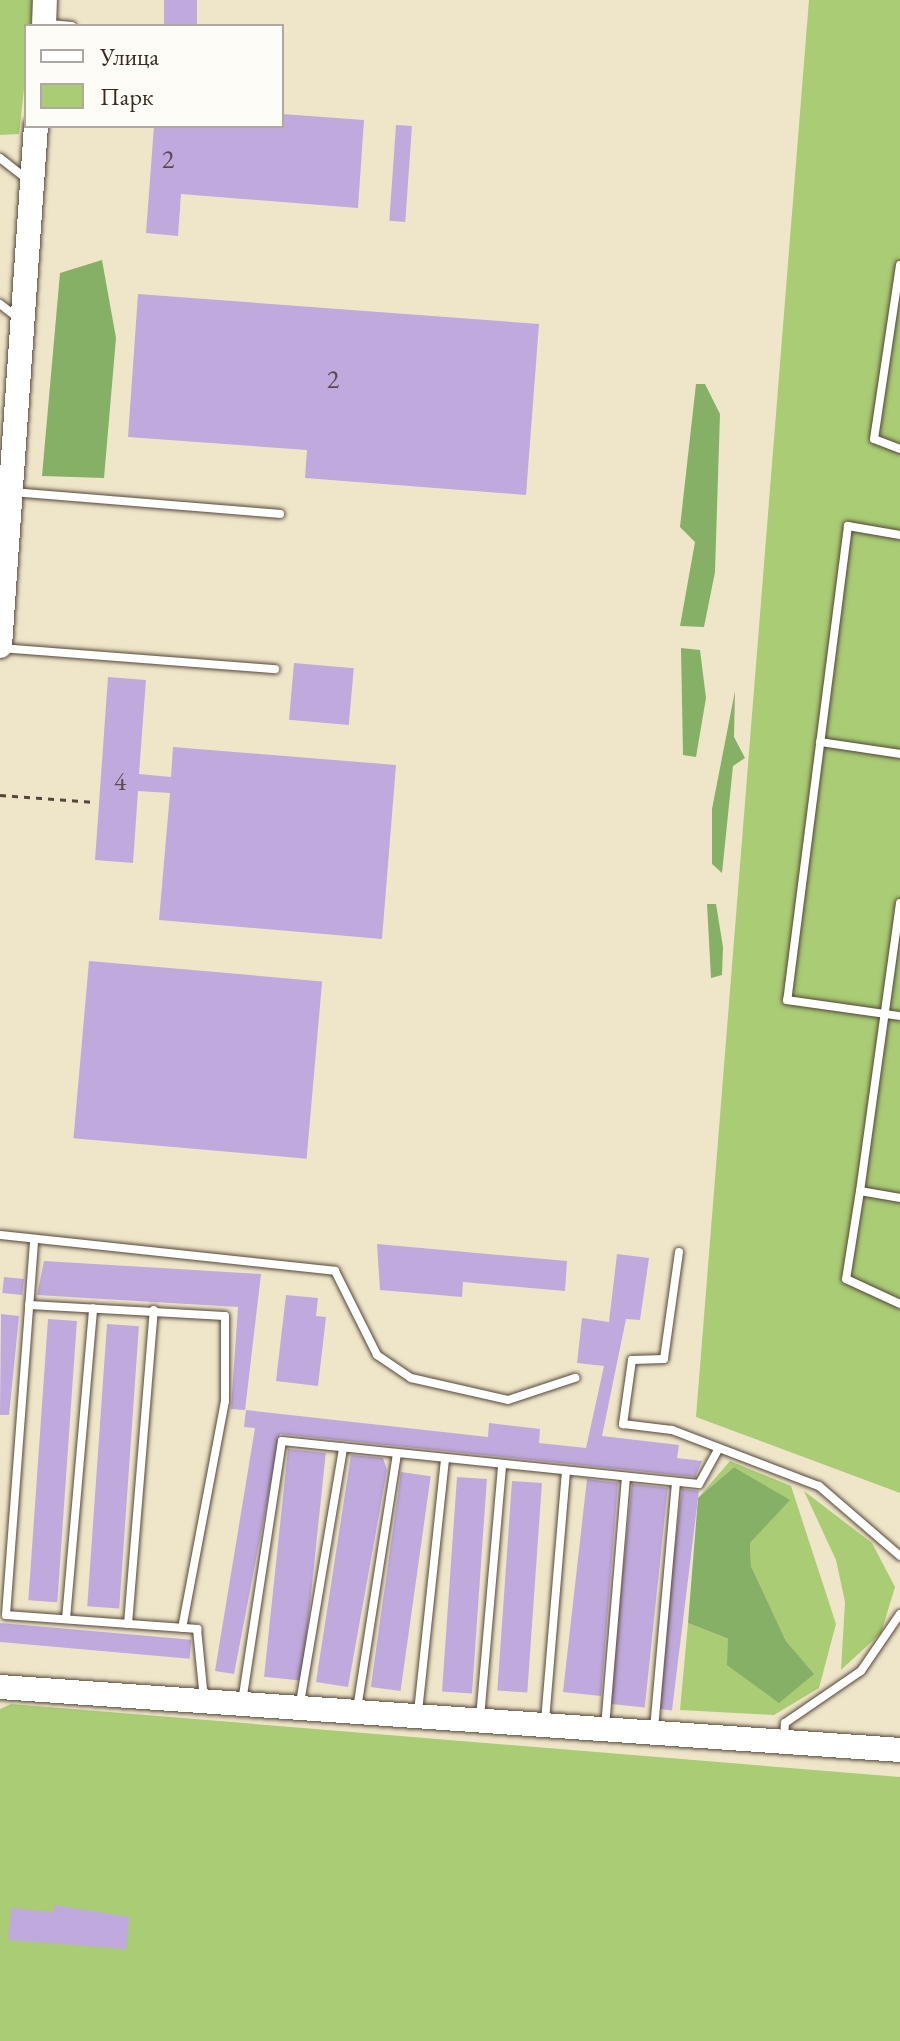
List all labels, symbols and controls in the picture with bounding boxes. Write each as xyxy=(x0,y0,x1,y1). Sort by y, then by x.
legend xyxy=(24,24,284,128)
text: Улица xyxy=(100,41,159,72)
text: Парк xyxy=(100,81,153,112)
house number: 2 xyxy=(162,144,174,176)
house number: 2 xyxy=(327,364,339,396)
house number: 4 xyxy=(114,766,126,798)

